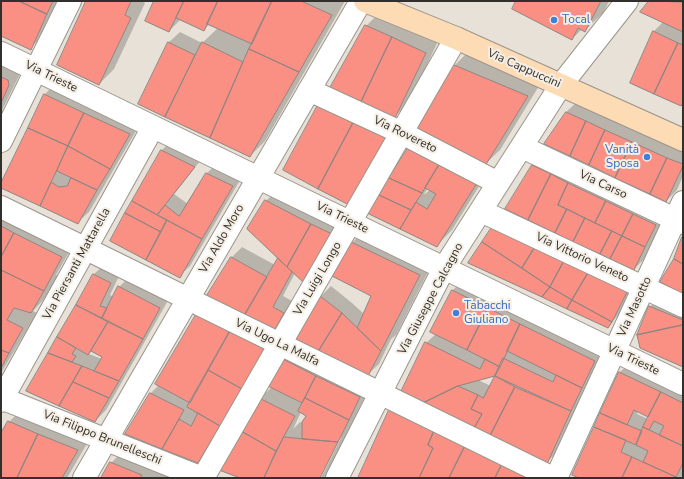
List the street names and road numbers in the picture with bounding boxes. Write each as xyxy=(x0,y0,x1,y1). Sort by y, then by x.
street label: Via Cappuccini xyxy=(485,46,563,92)
street label: Via Trieste xyxy=(22,58,80,96)
street label: Via Rovereto xyxy=(371,113,439,157)
street label: Via Carso xyxy=(577,168,629,202)
street label: Via Trieste xyxy=(313,199,371,237)
street label: Via Aldo Moro xyxy=(196,202,248,276)
street label: Via Piersanti Mattarella xyxy=(40,205,114,323)
street label: Via Vittorio Veneto xyxy=(533,230,631,286)
street label: Via Luigi Longo xyxy=(291,239,345,319)
street label: Via Giuseppe Calcagno xyxy=(395,241,467,357)
street label: Via Masotto xyxy=(615,275,655,339)
street label: Via Ugo La Malfa xyxy=(232,316,322,370)
street label: Via Trieste xyxy=(604,341,662,379)
street label: Via Filippo Brunelleschi xyxy=(41,408,163,468)

